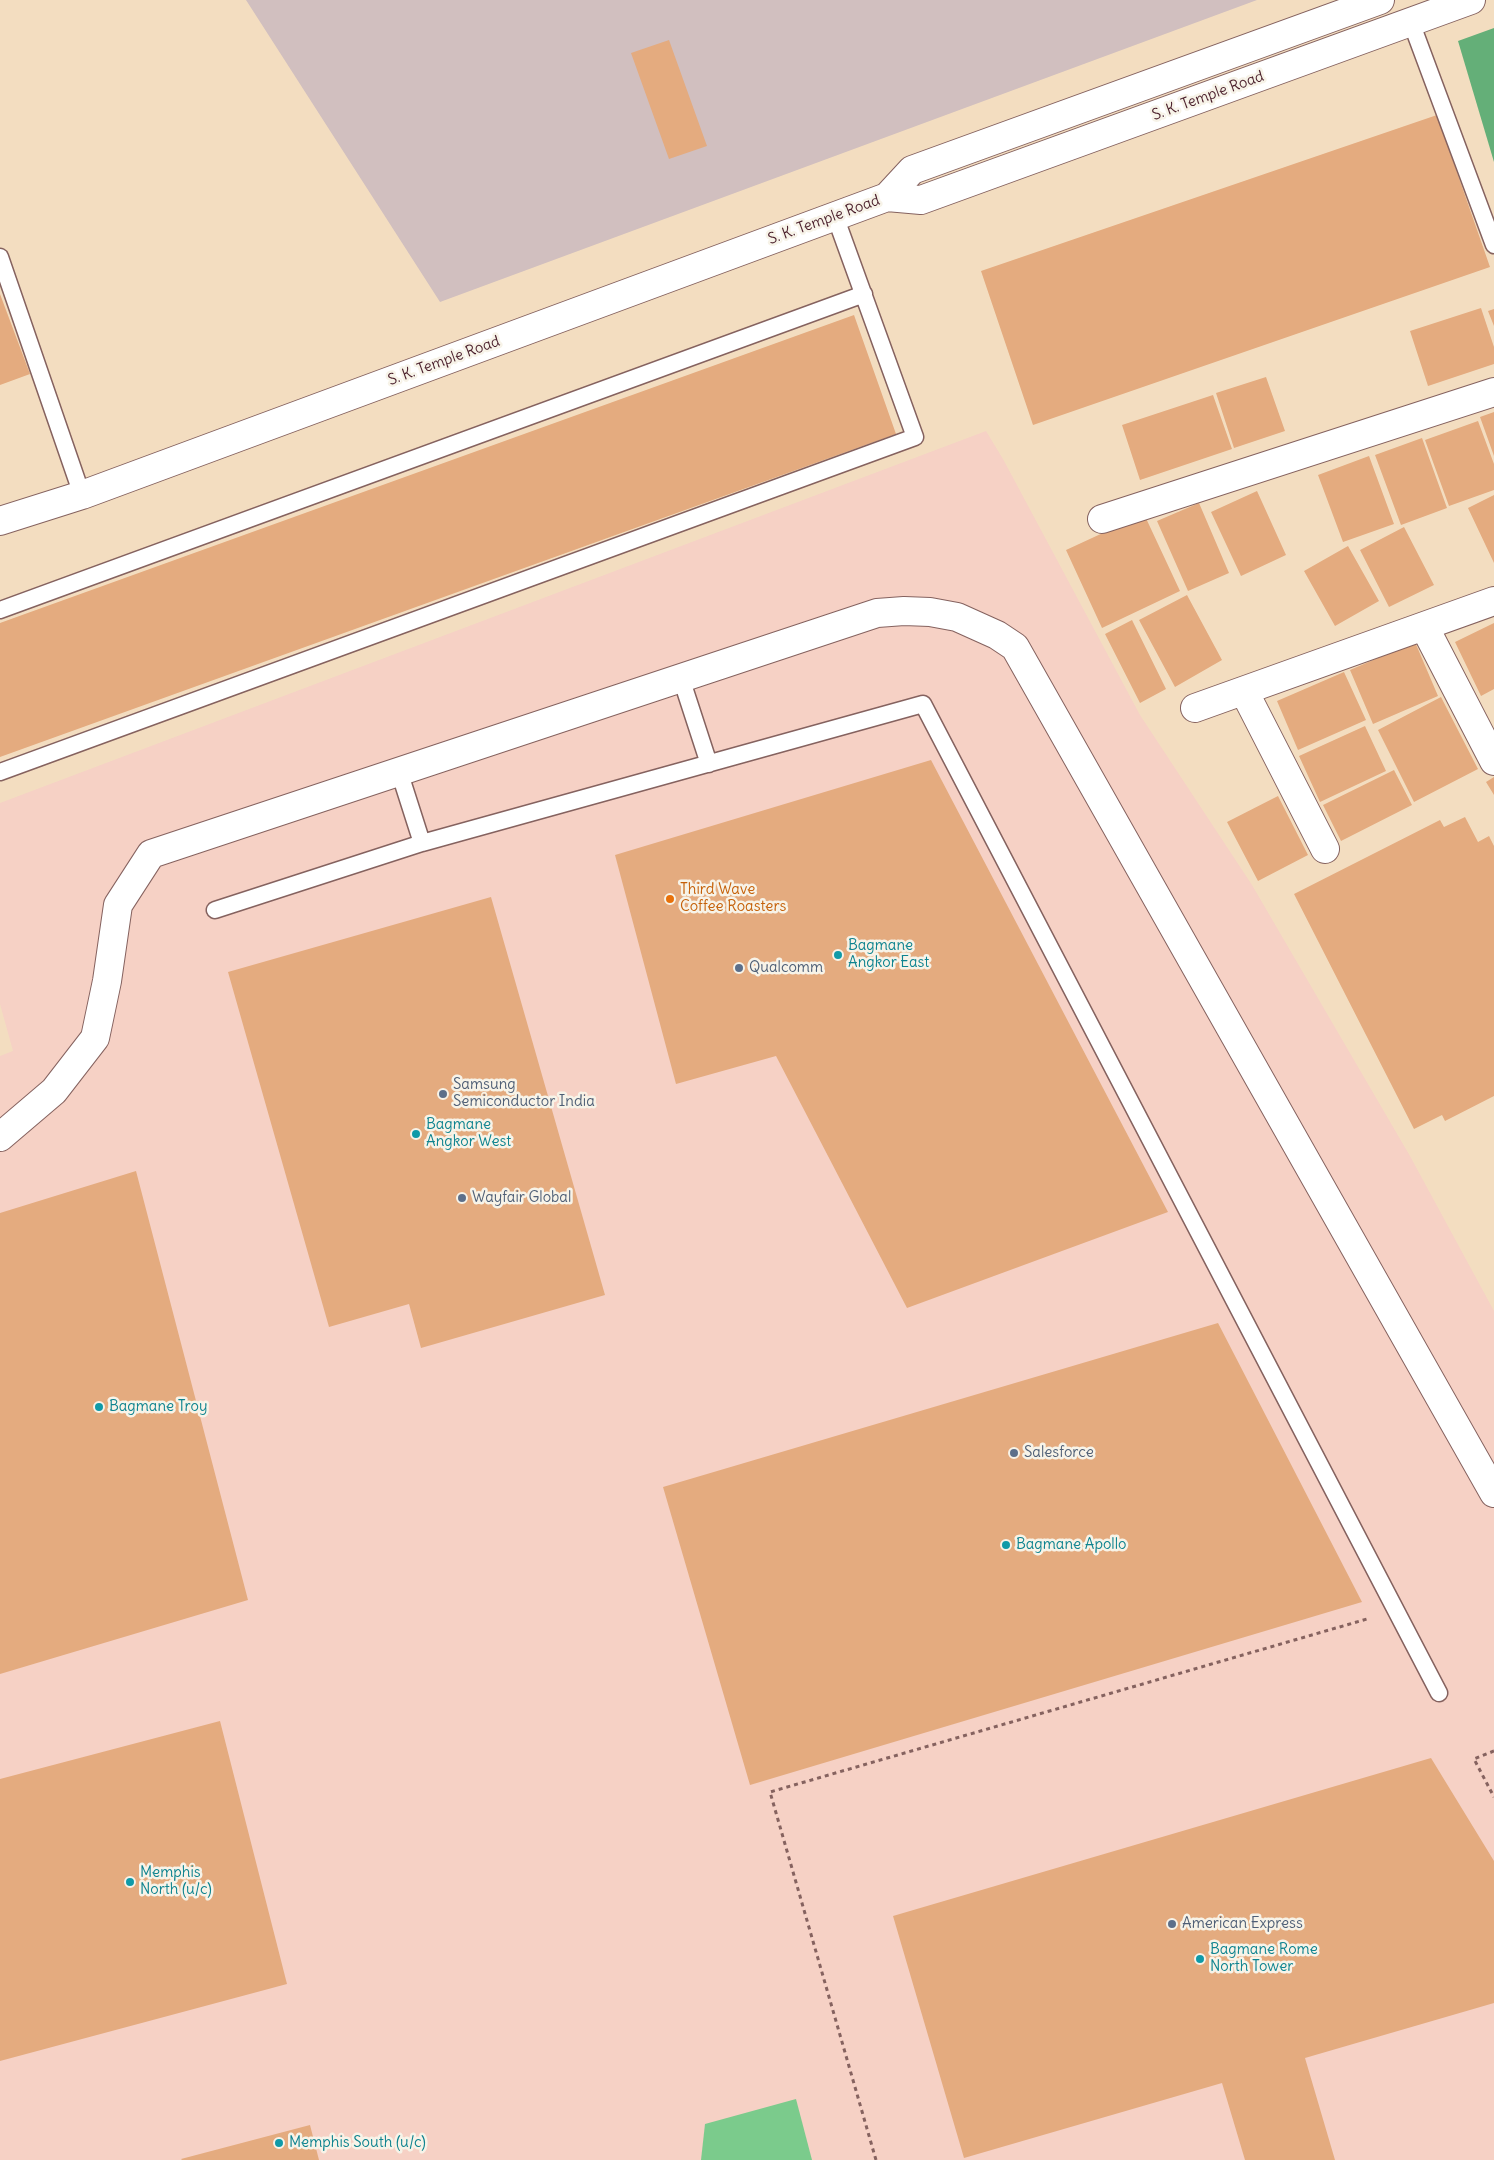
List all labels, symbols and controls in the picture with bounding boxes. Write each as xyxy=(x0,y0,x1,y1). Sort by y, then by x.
street label: S. K. Temple Road xyxy=(1150,67,1266,125)
street label: S. K. Temple Road xyxy=(766,191,882,249)
street label: S. K. Temple Road xyxy=(386,332,502,390)
place label: Third Wave Coffee Roasters xyxy=(680,881,786,916)
marker: Third Wave Coffee Roasters xyxy=(664,893,676,905)
place label: Bagmane Angkor East xyxy=(848,937,929,972)
marker: Bagmane Angkor East xyxy=(832,949,844,961)
place label: Qualcomm xyxy=(749,959,823,977)
marker: Qualcomm xyxy=(733,962,745,974)
place label: Samsung Semiconductor India xyxy=(453,1076,595,1111)
marker: Samsung Semiconductor India xyxy=(437,1088,449,1100)
place label: Bagmane Angkor West xyxy=(426,1116,511,1151)
marker: Bagmane Angkor West xyxy=(410,1128,422,1140)
place label: Wayfair Global xyxy=(472,1189,571,1207)
marker: Wayfair Global xyxy=(456,1192,468,1204)
place label: Bagmane Troy xyxy=(109,1398,208,1416)
marker: Bagmane Troy xyxy=(93,1401,105,1413)
place label: Salesforce xyxy=(1024,1444,1094,1462)
marker: Salesforce xyxy=(1008,1447,1020,1459)
place label: Bagmane Apollo xyxy=(1016,1536,1127,1554)
marker: Bagmane Apollo xyxy=(1000,1539,1012,1551)
place label: Memphis North (u/c) xyxy=(140,1864,212,1899)
marker: Memphis North (u/c) xyxy=(124,1876,136,1888)
place label: American Express xyxy=(1182,1915,1303,1933)
marker: American Express xyxy=(1166,1918,1178,1930)
place label: Bagmane Rome North Tower xyxy=(1210,1941,1318,1976)
marker: Bagmane Rome North Tower xyxy=(1194,1953,1206,1965)
place label: Memphis South (u/c) xyxy=(289,2134,426,2152)
marker: Memphis South (u/c) xyxy=(273,2137,285,2149)

